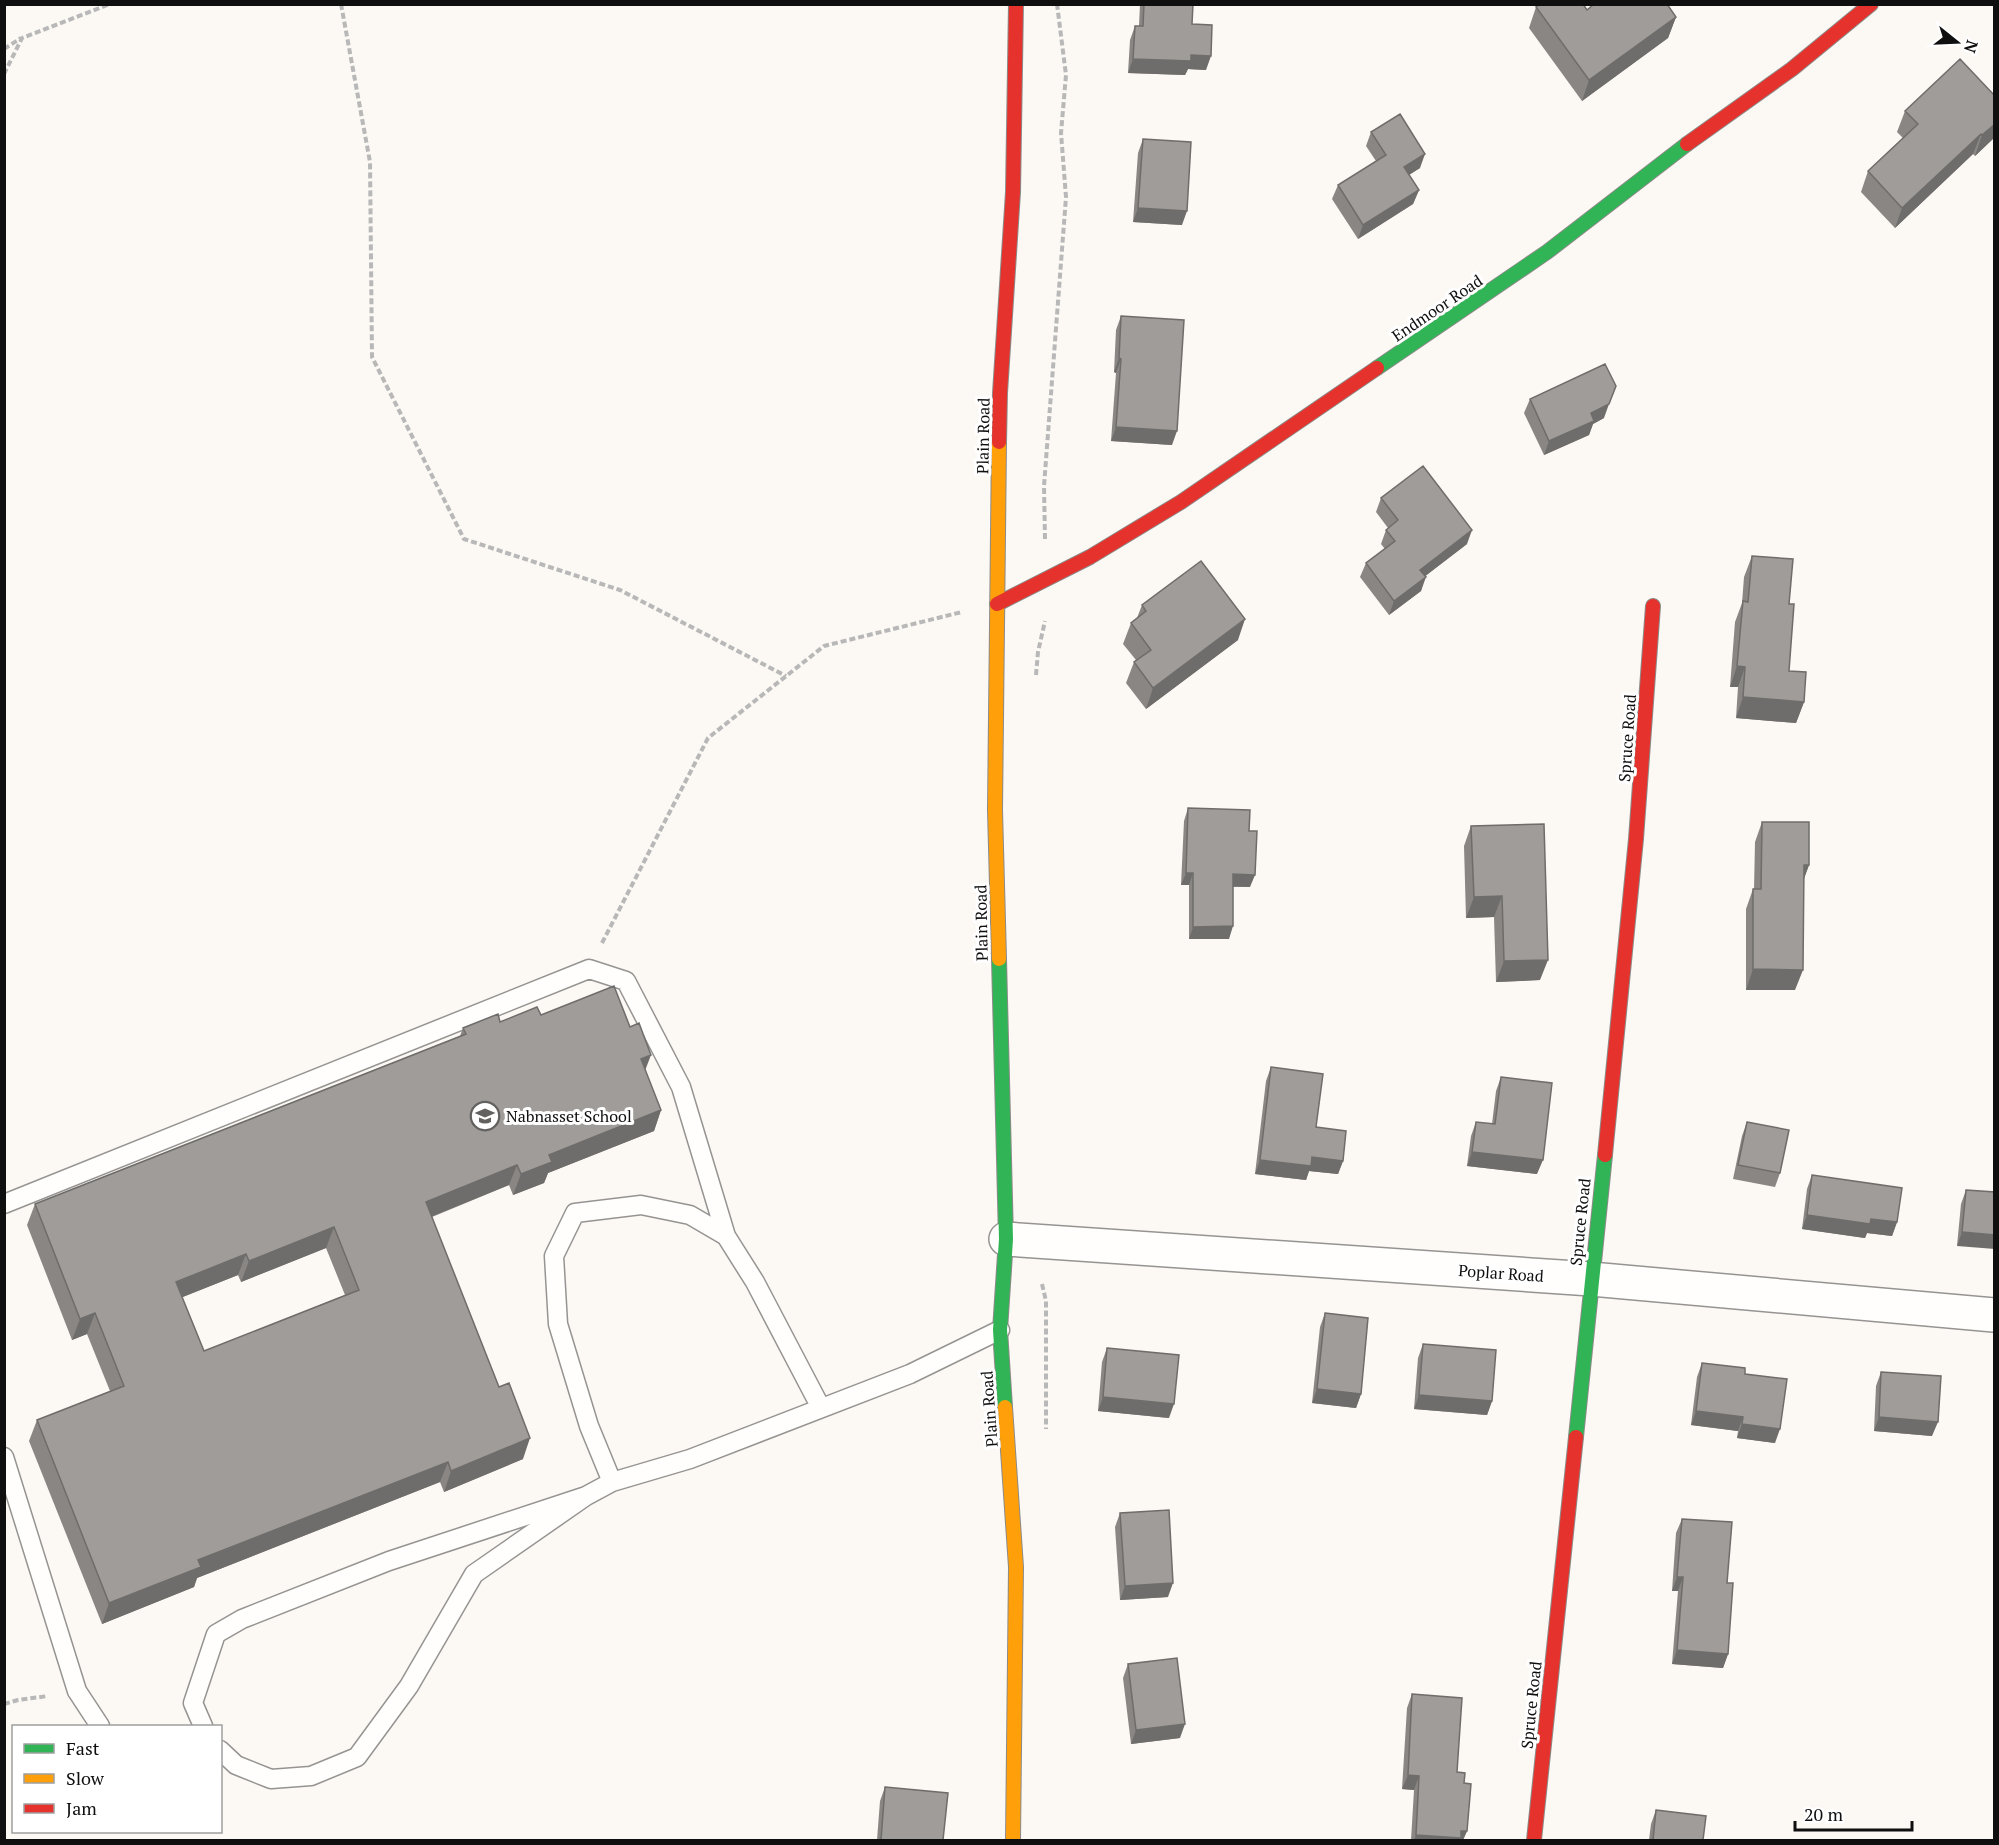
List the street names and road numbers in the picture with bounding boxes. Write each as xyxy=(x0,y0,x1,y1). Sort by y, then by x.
street label: Endmoor Road xyxy=(1387,269,1487,346)
street label: Plain Road xyxy=(971,398,995,474)
street label: Spruce Road xyxy=(1613,693,1641,783)
street label: Plain Road xyxy=(969,885,993,961)
street label: Spruce Road xyxy=(1564,1177,1596,1267)
street label: Poplar Road xyxy=(1458,1259,1545,1287)
street label: Plain Road xyxy=(975,1370,1003,1448)
street label: Spruce Road xyxy=(1515,1660,1547,1750)

